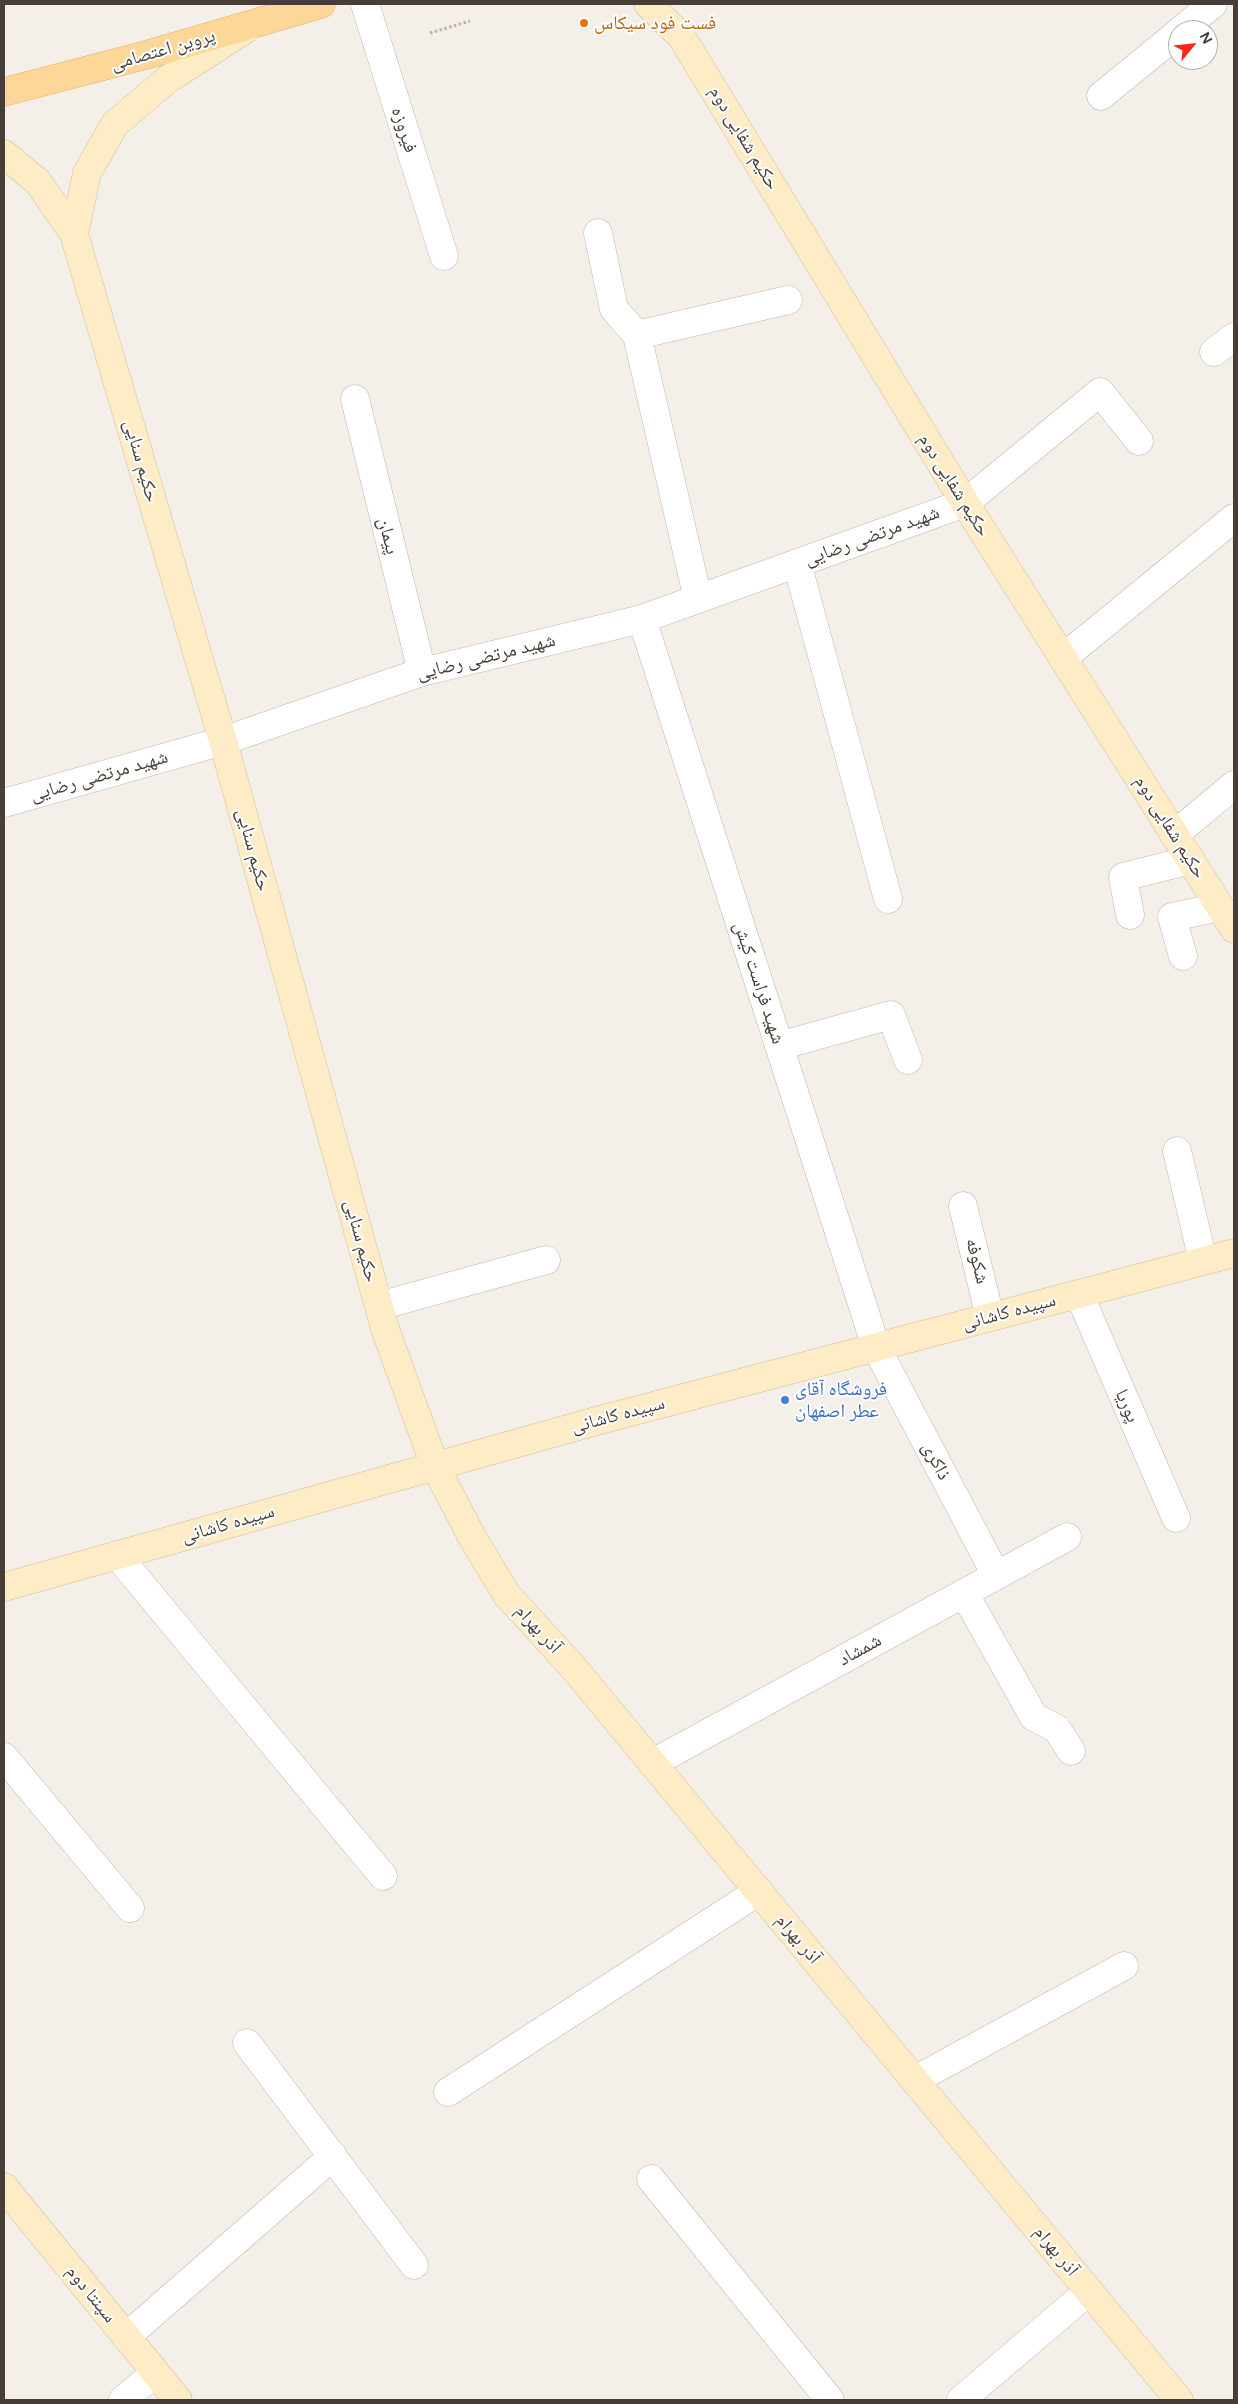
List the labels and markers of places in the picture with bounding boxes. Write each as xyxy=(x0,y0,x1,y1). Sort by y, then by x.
place label: فست فود سیکاس xyxy=(594,12,716,34)
marker: فست فود سیکاس xyxy=(578,17,590,29)
place label: فروشگاه آقای عطر اصفهان xyxy=(795,1378,887,1422)
marker: فروشگاه آقای عطر اصفهان xyxy=(779,1394,791,1406)

